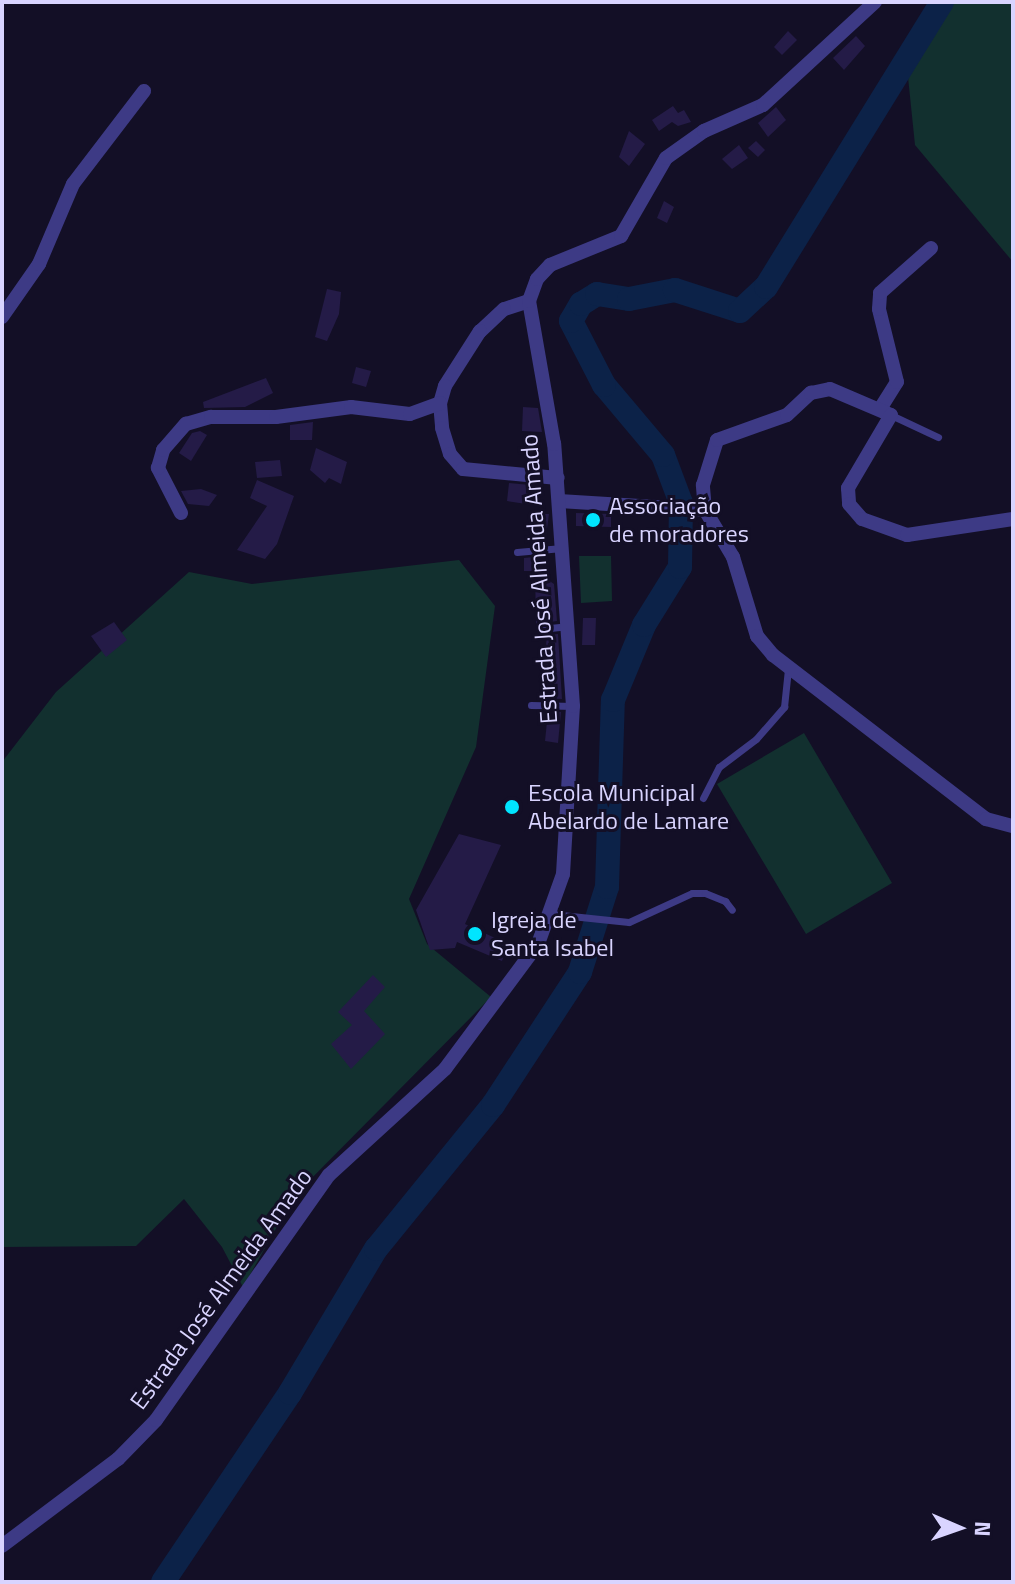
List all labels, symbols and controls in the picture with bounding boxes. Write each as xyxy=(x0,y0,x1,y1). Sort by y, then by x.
street label: Estrada José Almeida Amado xyxy=(515,433,563,725)
place label: Associação de moradores xyxy=(609,492,749,548)
marker: Associação de moradores xyxy=(584,511,602,529)
place label: Escola Municipal Abelardo de Lamare xyxy=(528,779,729,835)
marker: Escola Municipal Abelardo de Lamare xyxy=(503,798,521,816)
place label: Igreja de Santa Isabel xyxy=(491,906,614,962)
marker: Igreja de Santa Isabel xyxy=(466,925,484,943)
street label: Estrada José Almeida Amado xyxy=(124,1163,318,1415)
north arrow xyxy=(919,1488,999,1568)
text: N xyxy=(966,1521,1000,1537)

